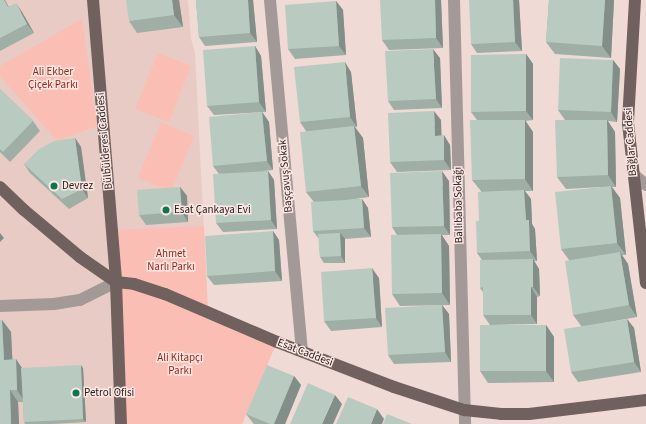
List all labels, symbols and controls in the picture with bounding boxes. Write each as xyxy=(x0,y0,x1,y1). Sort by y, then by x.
park label: Ali Ekber Çiçek Parkı xyxy=(28,66,78,92)
street label: Bülbülderesi Caddesi xyxy=(94,92,116,190)
street label: Bağlar Caddesi xyxy=(622,107,640,177)
street label: Başçavuş Sokak xyxy=(276,139,296,213)
street label: Ballıbaba Sokağı xyxy=(452,167,466,243)
place label: Devrez xyxy=(62,179,93,193)
marker: Devrez xyxy=(49,181,59,191)
place label: Esat Çankaya Evi xyxy=(174,203,251,217)
marker: Esat Çankaya Evi xyxy=(161,205,171,215)
park label: Ahmet Narlı Parkı xyxy=(147,248,195,274)
street label: Esat Caddesi xyxy=(275,336,335,370)
park label: Ali Kitapçı Parkı xyxy=(157,352,203,378)
place label: Petrol Ofisi xyxy=(84,386,134,400)
marker: Petrol Ofisi xyxy=(71,388,81,398)

